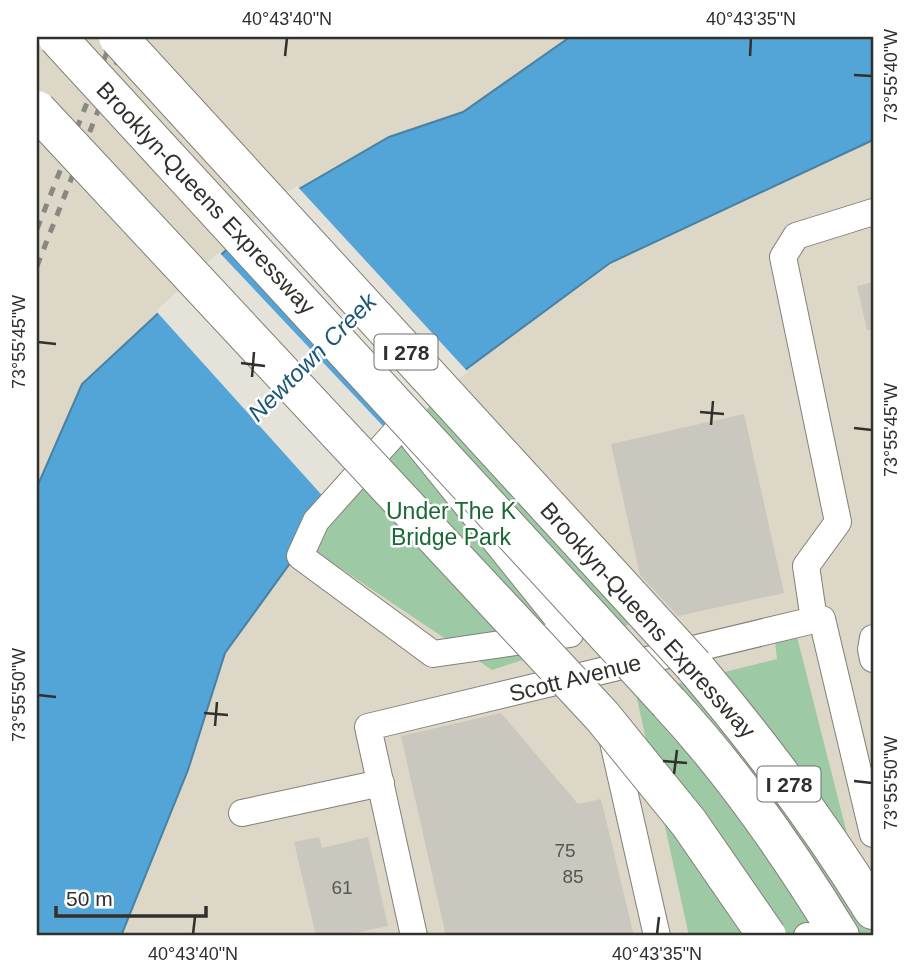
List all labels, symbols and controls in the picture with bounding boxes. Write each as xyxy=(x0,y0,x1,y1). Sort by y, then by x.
text: 40°43'40"N xyxy=(242,9,332,29)
text: 40°43'35"N xyxy=(706,9,796,29)
text: 73°55'40"W xyxy=(881,29,901,123)
street label: Brooklyn-Queens Expressway xyxy=(91,76,321,320)
water label: Newtown Creek xyxy=(243,286,383,426)
text: 73°55'45"W xyxy=(9,295,29,389)
road number: I 278 xyxy=(374,334,438,370)
text: 73°55'45"W xyxy=(881,383,901,477)
street label: Brooklyn-Queens Expressway xyxy=(535,497,761,744)
park label: Under The K Bridge Park xyxy=(386,498,517,550)
text: 73°55'50"W xyxy=(9,648,29,742)
street label: Scott Avenue xyxy=(506,649,644,707)
text: 73°55'50"W xyxy=(881,736,901,830)
road number: I 278 xyxy=(758,766,820,802)
house number: 75 xyxy=(554,840,576,861)
house number: 85 xyxy=(562,866,584,887)
scale bar xyxy=(56,875,206,919)
house number: 61 xyxy=(331,877,353,898)
text: 50 m xyxy=(66,887,113,910)
text: 40°43'40"N xyxy=(148,944,238,964)
text: 40°43'35"N xyxy=(612,944,702,964)

